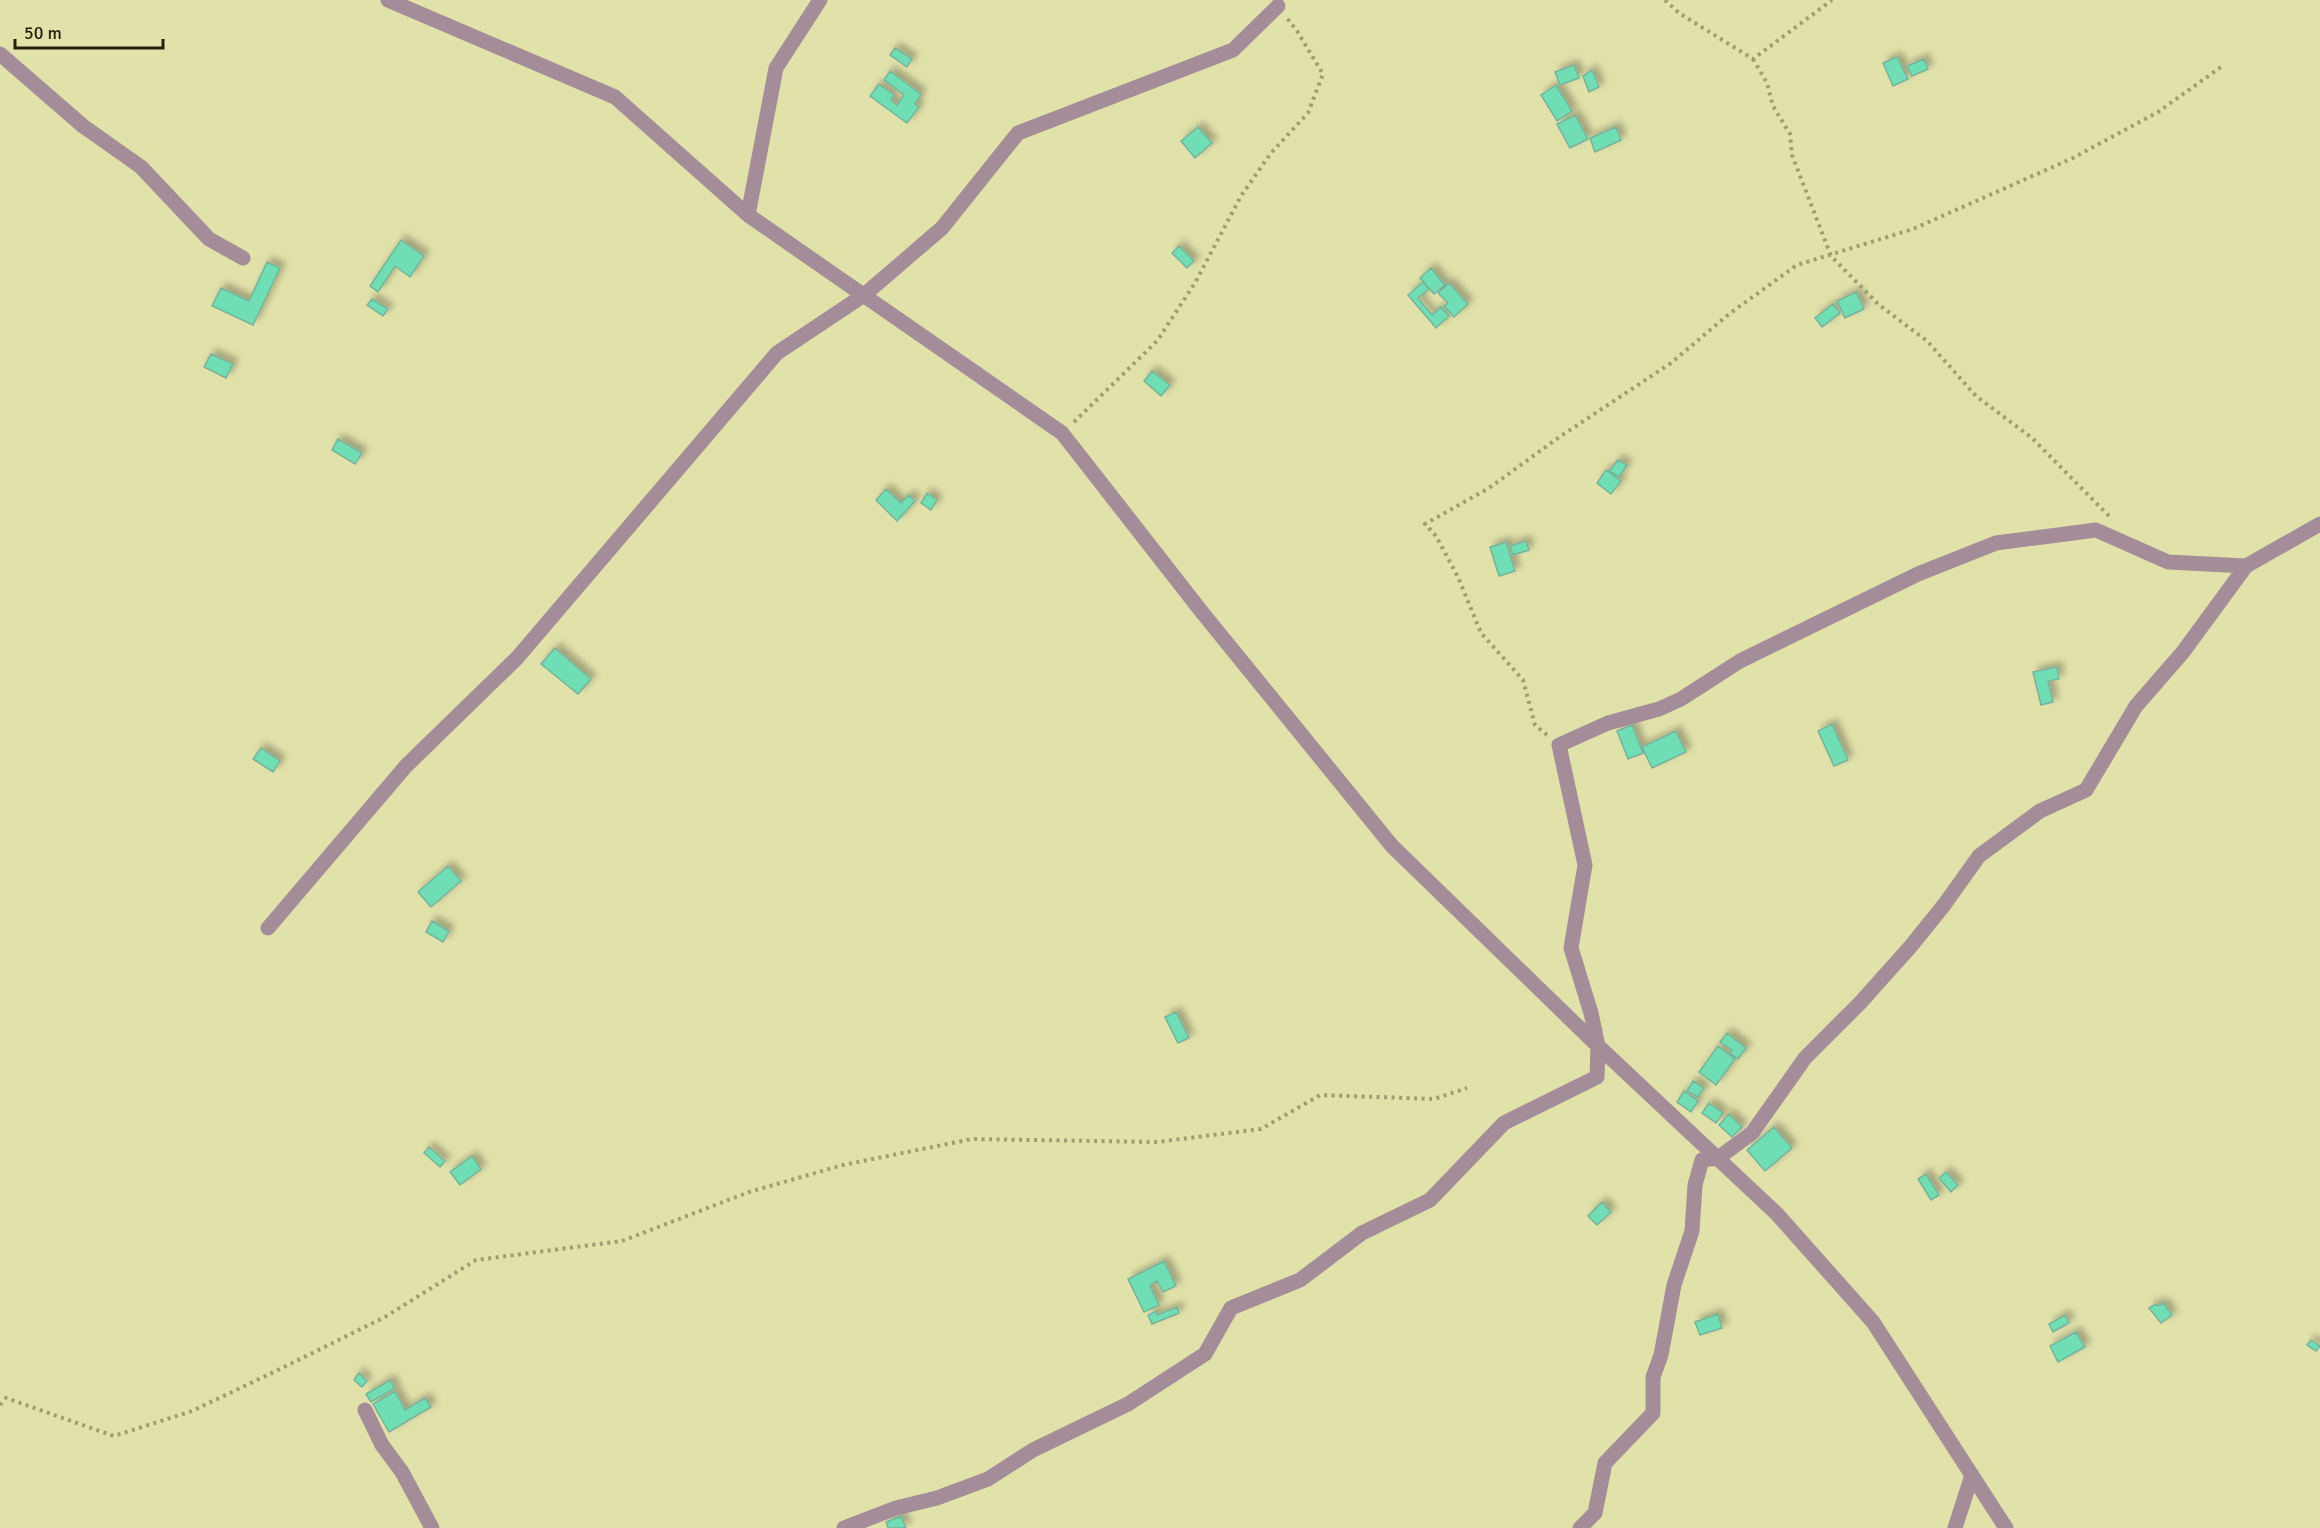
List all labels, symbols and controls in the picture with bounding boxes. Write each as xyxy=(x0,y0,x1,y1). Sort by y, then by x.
scale bar xyxy=(15,12,164,50)
text: 50 m xyxy=(24,22,62,44)

